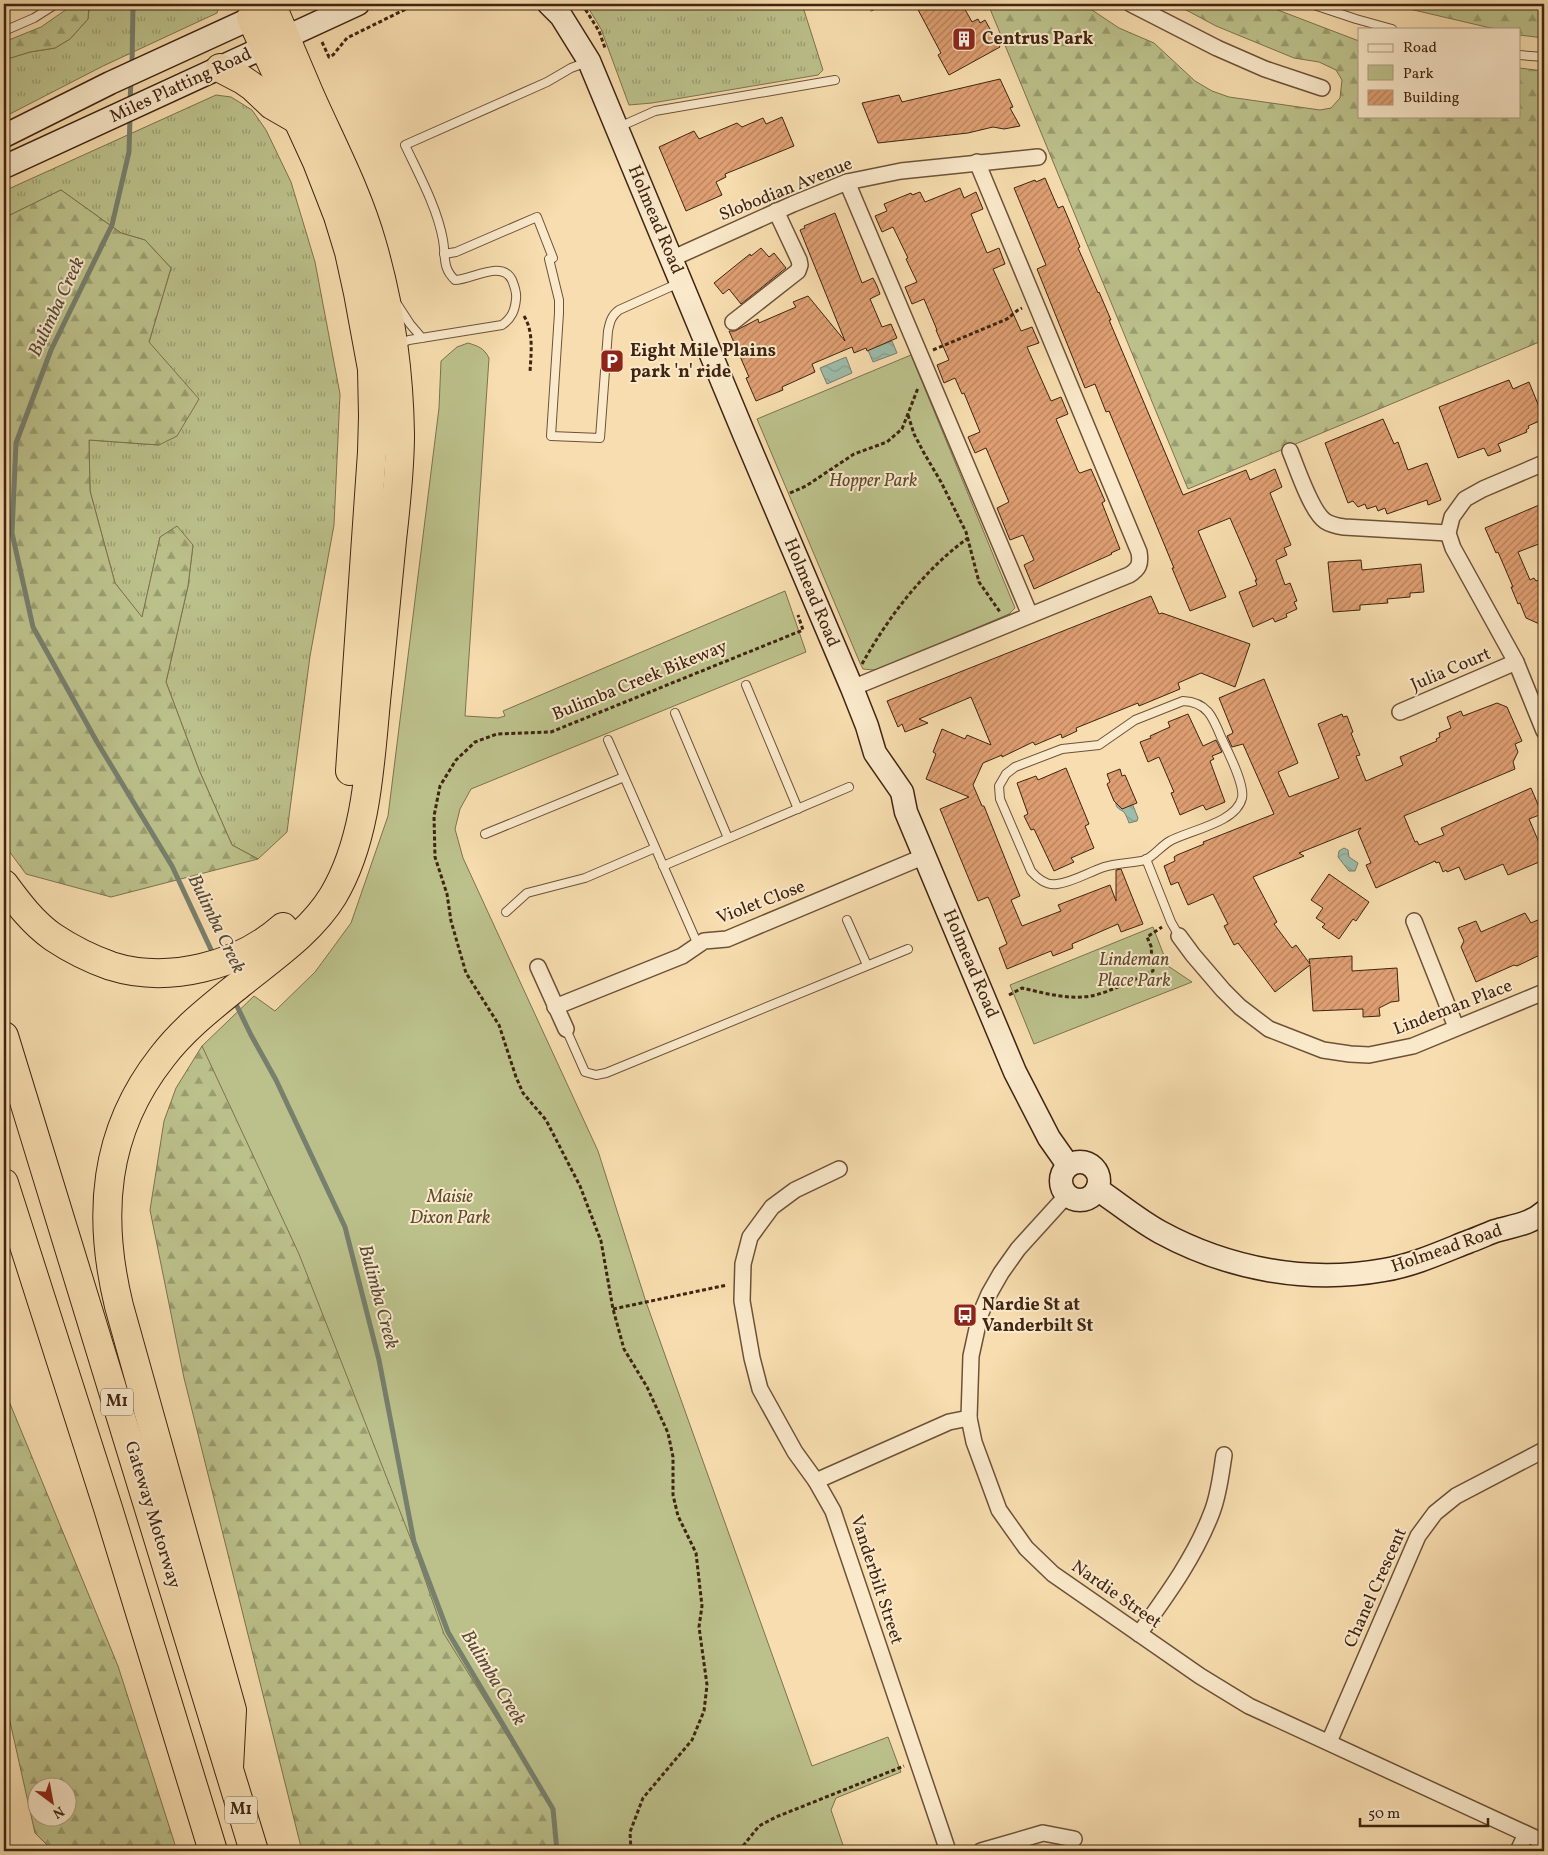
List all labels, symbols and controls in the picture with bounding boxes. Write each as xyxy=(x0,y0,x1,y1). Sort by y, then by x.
building icon: Centrus Park xyxy=(951,26,977,52)
place label: Centrus Park xyxy=(982,27,1094,52)
legend xyxy=(1358,28,1520,118)
text: Road xyxy=(1403,38,1437,59)
street label: Miles Platting Road xyxy=(106,42,256,130)
text: Park xyxy=(1403,64,1434,85)
text: Building xyxy=(1403,88,1460,109)
street label: Slobodian Avenue xyxy=(716,152,856,228)
street label: Holmead Road xyxy=(621,162,689,278)
water label: Bulimba Creek xyxy=(23,253,92,361)
place label: Eight Mile Plains park 'n' ride xyxy=(630,339,776,385)
parking icon: Eight Mile Plains park 'n' ride xyxy=(599,348,625,374)
park label: Hopper Park xyxy=(829,469,917,494)
street label: Holmead Road xyxy=(777,535,845,651)
street label: Bulimba Creek Bikeway xyxy=(549,634,732,728)
street label: Julia Court xyxy=(1407,642,1495,698)
water label: Bulimba Creek xyxy=(181,870,251,978)
street label: Violet Close xyxy=(713,875,809,931)
street label: Holmead Road xyxy=(936,906,1004,1022)
park label: Lindeman Place Park xyxy=(1097,948,1171,994)
street label: Lindeman Place xyxy=(1390,974,1516,1042)
park label: Maisie Dixon Park xyxy=(410,1185,490,1231)
street label: Holmead Road xyxy=(1388,1218,1506,1280)
water label: Bulimba Creek xyxy=(352,1242,404,1352)
place label: Nardie St at Vanderbilt St xyxy=(982,1293,1094,1339)
bus stop icon: Nardie St at Vanderbilt St xyxy=(952,1302,978,1328)
road number: M1 xyxy=(101,1388,133,1415)
street label: Gateway Motorway xyxy=(118,1438,186,1592)
street label: Vanderbilt Street xyxy=(843,1512,909,1648)
street label: Chanel Crescent xyxy=(1338,1524,1414,1652)
street label: Nardie Street xyxy=(1066,1555,1166,1635)
water label: Bulimba Creek xyxy=(454,1625,532,1731)
north arrow xyxy=(28,1778,78,1828)
scale bar xyxy=(1360,1795,1488,1827)
road number: M1 xyxy=(225,1796,257,1824)
text: N xyxy=(49,1801,67,1823)
text: 50 m xyxy=(1368,1804,1400,1825)

